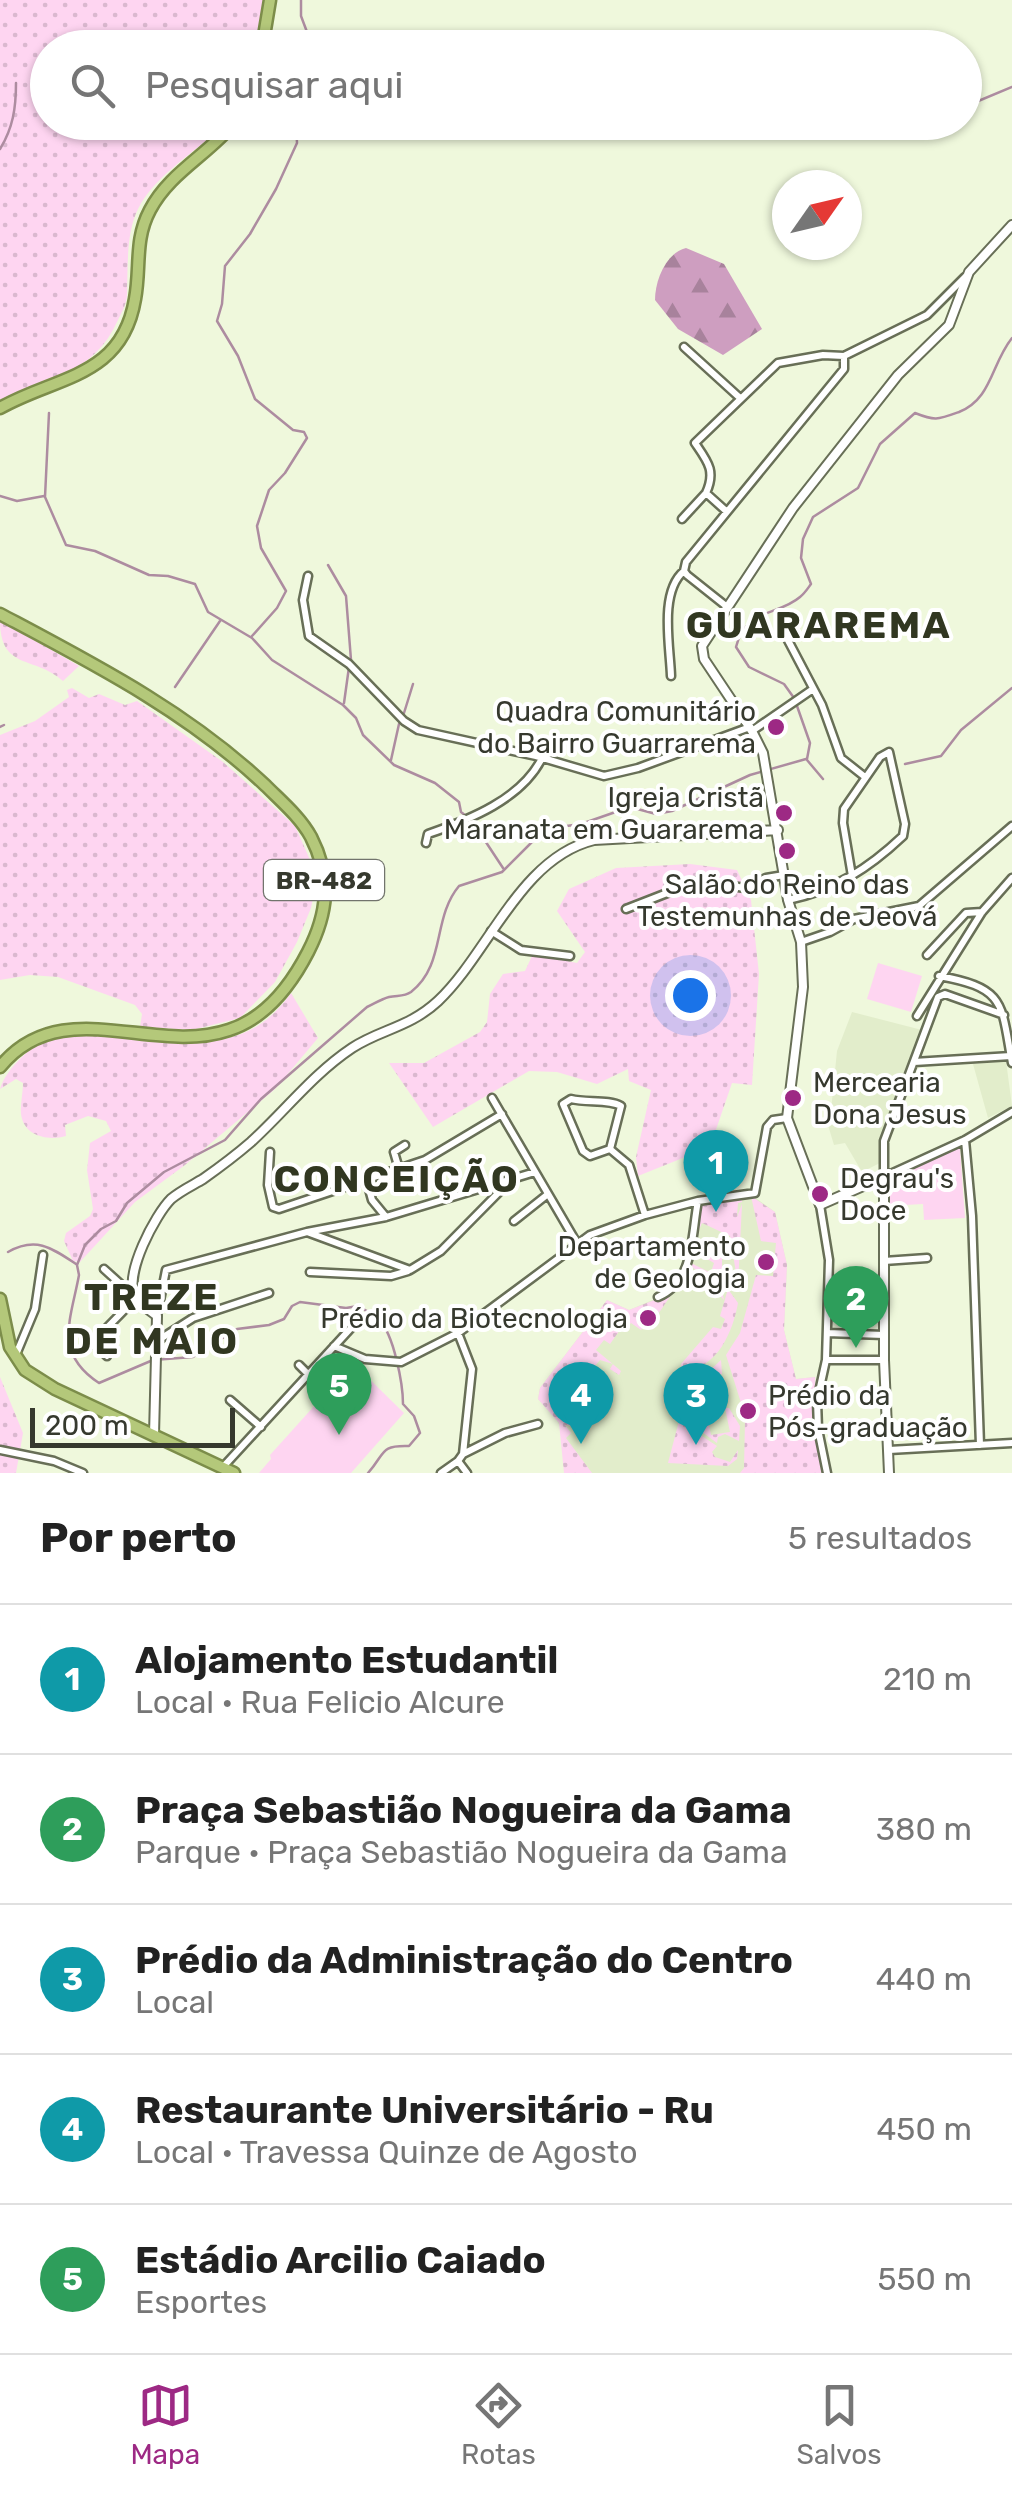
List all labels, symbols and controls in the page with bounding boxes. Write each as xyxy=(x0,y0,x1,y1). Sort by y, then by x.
search box xyxy=(30,30,982,140)
icon: search xyxy=(65,58,120,113)
text: Pesquisar aqui xyxy=(145,62,403,108)
north arrow xyxy=(772,170,862,260)
district label: GUARAREMA xyxy=(686,602,952,648)
place label: Quadra Comunitário do Bairro Guarrarema xyxy=(477,695,756,760)
marker: Quadra Comunitário do Bairro Guarrarema xyxy=(765,716,787,738)
place label: Igreja Cristã Maranata em Guararema xyxy=(444,781,764,846)
marker: Igreja Cristã Maranata em Guararema xyxy=(773,802,795,824)
marker: Salão do Reino das Testemunhas de Jeová xyxy=(776,840,798,862)
road number: BR-482 xyxy=(264,860,384,900)
place label: Salão do Reino das Testemunhas de Jeová xyxy=(636,868,938,933)
your location xyxy=(665,970,716,1021)
place label: Mercearia Dona Jesus xyxy=(813,1066,967,1131)
marker: Mercearia Dona Jesus xyxy=(782,1087,804,1109)
pin: 1 xyxy=(684,1130,748,1212)
district label: CONCEIÇÃO xyxy=(274,1156,520,1202)
place label: Degrau's Doce xyxy=(840,1162,954,1227)
marker: Degrau's Doce xyxy=(809,1183,831,1205)
place label: Departamento de Geologia xyxy=(557,1230,746,1295)
marker: Departamento de Geologia xyxy=(755,1251,777,1273)
pin: 2 xyxy=(824,1266,888,1348)
district label: TREZE DE MAIO xyxy=(64,1274,240,1364)
place label: Prédio da Biotecnologia xyxy=(320,1302,628,1335)
marker: Prédio da Biotecnologia xyxy=(637,1307,659,1329)
pin: 5 xyxy=(306,1352,372,1435)
pin: 4 xyxy=(548,1362,614,1444)
pin: 3 xyxy=(664,1362,728,1445)
place label: Prédio da Pós-graduação xyxy=(768,1379,968,1444)
marker: Prédio da Pós-graduação xyxy=(737,1400,759,1422)
scale bar xyxy=(30,1403,235,1448)
text: 200 m xyxy=(45,1409,129,1442)
text: Por perto xyxy=(40,1513,237,1563)
text: 5 resultados xyxy=(788,1519,972,1557)
text: Alojamento Estudantil xyxy=(135,1637,558,1683)
text: 1 xyxy=(65,1660,80,1698)
text: 210 m xyxy=(883,1660,972,1698)
text: Local · Rua Felicio Alcure xyxy=(135,1683,505,1721)
text: Praça Sebastião Nogueira da Gama xyxy=(135,1787,792,1833)
text: 2 xyxy=(62,1810,83,1848)
text: 380 m xyxy=(876,1810,972,1848)
text: Parque · Praça Sebastião Nogueira da Gama xyxy=(135,1833,788,1871)
text: Prédio da Administração do Centro xyxy=(135,1937,793,1983)
text: 3 xyxy=(62,1960,83,1998)
text: 440 m xyxy=(876,1960,972,1998)
text: Local xyxy=(135,1983,214,2021)
text: Restaurante Universitário - Ru xyxy=(135,2087,714,2133)
text: 4 xyxy=(62,2110,83,2148)
text: 450 m xyxy=(877,2110,972,2148)
text: Local · Travessa Quinze de Agosto xyxy=(135,2133,638,2171)
text: Estádio Arcilio Caiado xyxy=(135,2237,546,2283)
text: 5 xyxy=(62,2260,83,2298)
text: 550 m xyxy=(877,2260,972,2298)
text: Esportes xyxy=(135,2283,267,2321)
tab: Mapa xyxy=(130,2378,200,2471)
tab: Rotas xyxy=(461,2378,536,2471)
tab: Salvos xyxy=(797,2378,882,2471)

